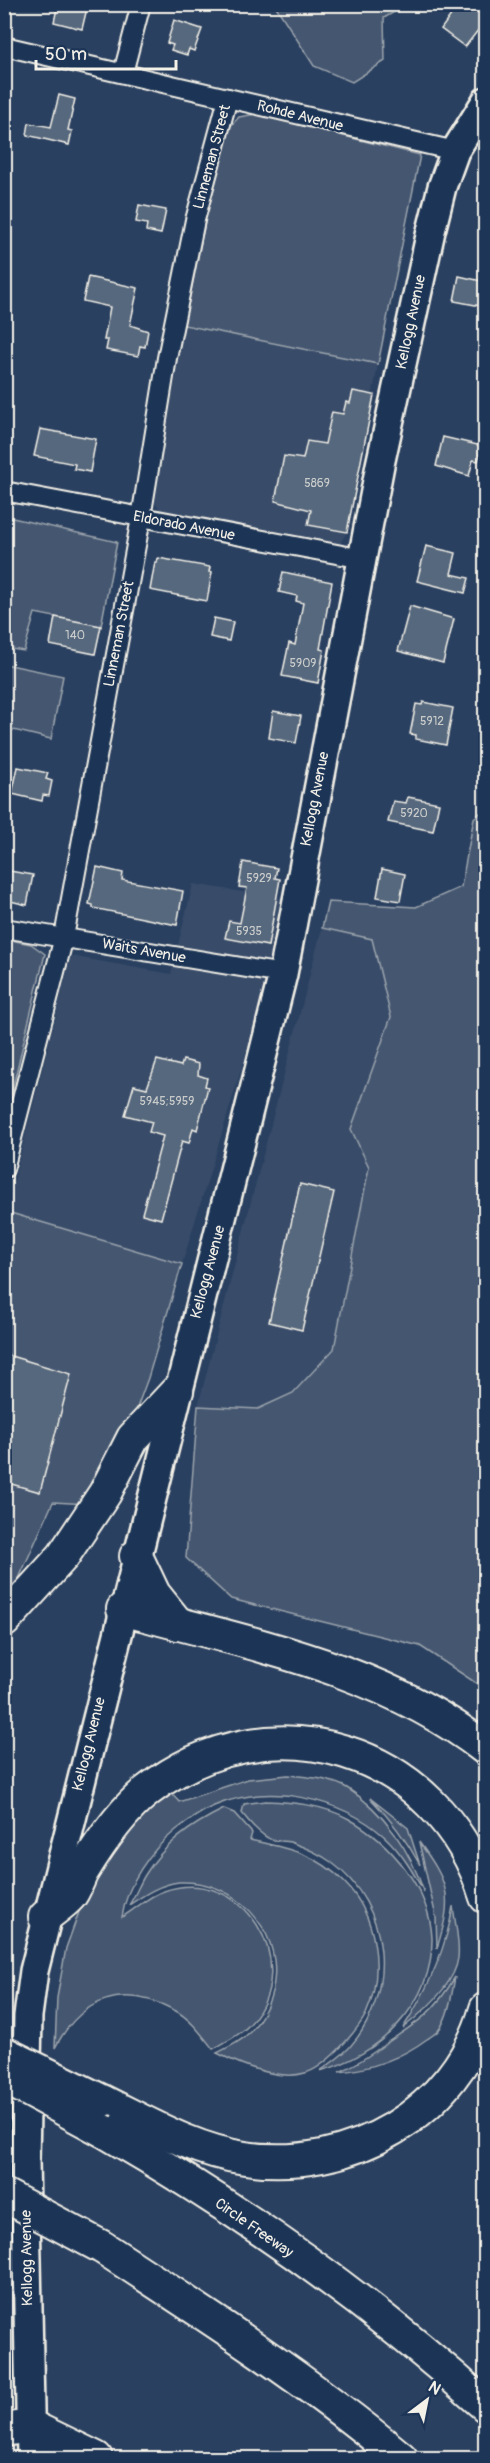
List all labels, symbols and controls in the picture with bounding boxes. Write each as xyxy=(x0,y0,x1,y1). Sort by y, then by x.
scale bar xyxy=(36,33,176,71)
text: 50 m xyxy=(45,43,87,66)
street label: Rohde Avenue xyxy=(255,96,346,136)
street label: Linneman Street xyxy=(189,102,235,211)
street label: Kellogg Avenue xyxy=(392,272,430,371)
house number: 5869 xyxy=(304,476,330,491)
street label: Eldorado Avenue xyxy=(131,507,237,545)
street label: Linneman Street xyxy=(99,579,139,689)
house number: 140 xyxy=(65,628,85,643)
house number: 5909 xyxy=(289,656,317,671)
house number: 5912 xyxy=(420,714,444,729)
street label: Kellogg Avenue xyxy=(297,749,334,848)
house number: 5920 xyxy=(400,806,428,821)
house number: 5929 xyxy=(246,871,272,886)
house number: 5935 xyxy=(236,924,262,939)
street label: Waits Avenue xyxy=(101,934,188,968)
house number: 5945;5959 xyxy=(140,1094,194,1109)
street label: Kellogg Avenue xyxy=(186,1223,230,1321)
street label: Kellogg Avenue xyxy=(68,1694,110,1793)
street label: Circle Freeway xyxy=(211,2194,297,2262)
street label: Kellogg Avenue xyxy=(17,2209,37,2306)
north arrow xyxy=(397,2370,457,2430)
text: N xyxy=(425,2377,444,2400)

